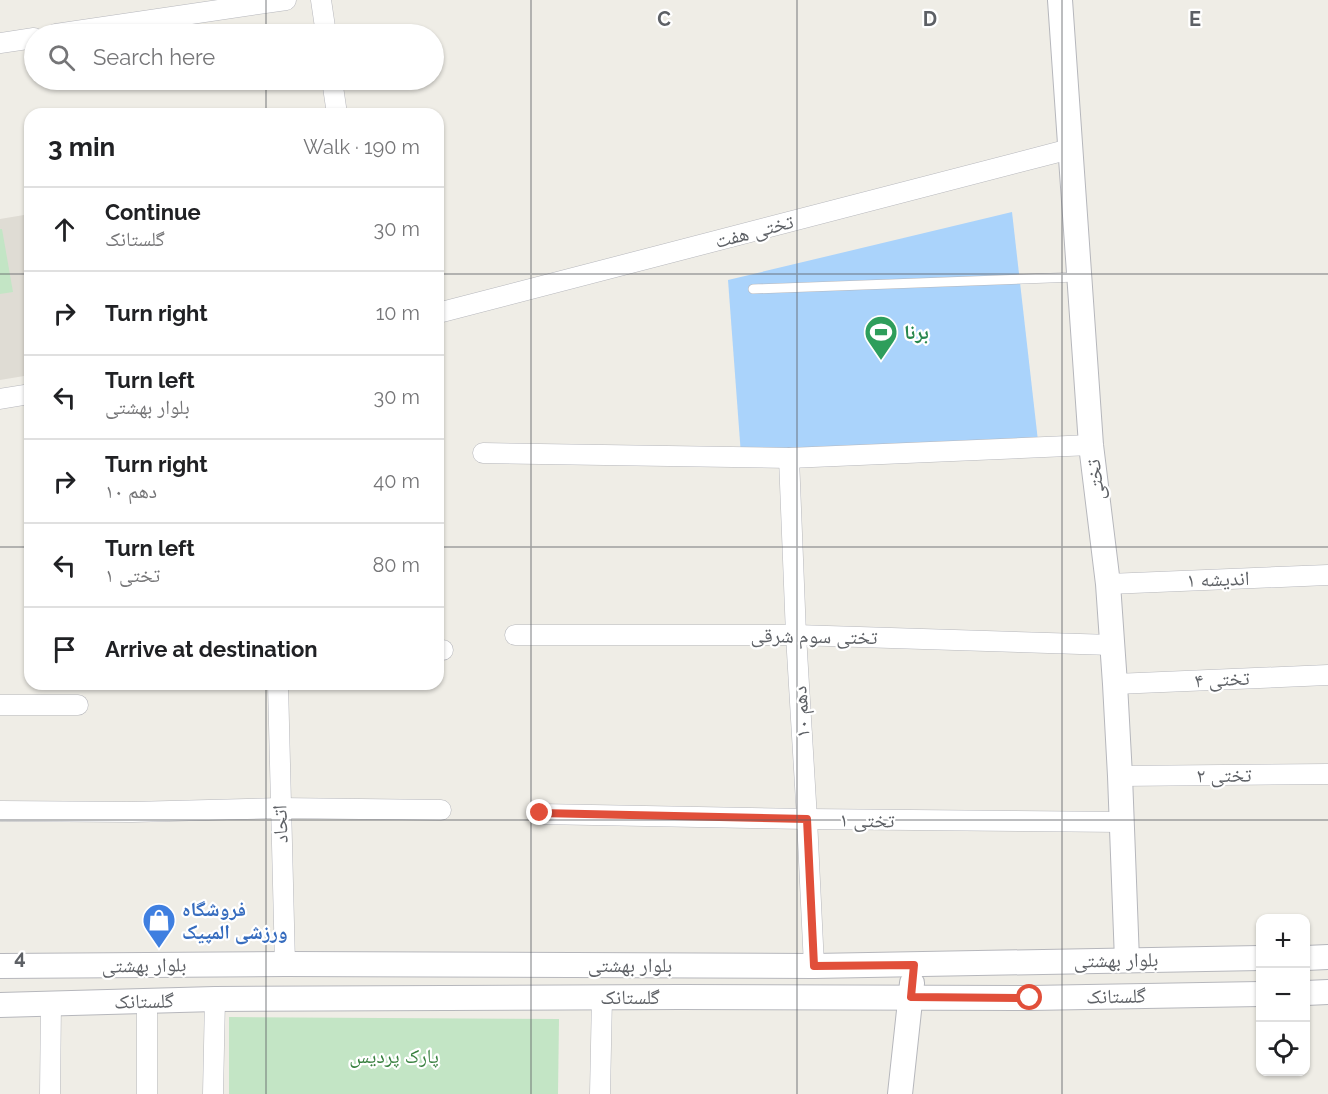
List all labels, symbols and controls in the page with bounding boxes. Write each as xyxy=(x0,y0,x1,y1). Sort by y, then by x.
text: C xyxy=(657,7,671,31)
text: D xyxy=(923,7,937,31)
text: E xyxy=(1189,7,1201,31)
search box xyxy=(24,24,444,90)
icon: search xyxy=(45,41,78,74)
text: Search here xyxy=(93,44,215,70)
text: 3 min xyxy=(48,132,115,162)
text: Walk · 190 m xyxy=(303,135,420,159)
text: Continue xyxy=(105,199,201,225)
street label: تختی هفت xyxy=(712,209,796,253)
icon: ahead xyxy=(48,213,81,246)
text: 30 m xyxy=(374,217,420,241)
text: گلستانک xyxy=(105,227,165,251)
icon: right xyxy=(48,297,81,330)
text: Turn right xyxy=(105,300,208,326)
text: 10 m xyxy=(376,301,420,325)
sports icon: برنا xyxy=(863,314,899,361)
place label: برنا xyxy=(904,320,929,344)
text: Turn left xyxy=(105,367,195,393)
icon: left xyxy=(48,381,81,414)
text: 30 m xyxy=(374,385,420,409)
text: بلوار بهشتی xyxy=(105,395,190,419)
text: Turn right xyxy=(105,451,208,477)
street label: تختی xyxy=(1081,458,1109,502)
icon: right xyxy=(48,465,81,498)
text: 40 m xyxy=(373,469,420,493)
text: دهم ۱۰ xyxy=(105,479,157,503)
text: Turn left xyxy=(105,535,195,561)
icon: left xyxy=(48,549,81,582)
text: 80 m xyxy=(372,553,420,577)
text: تختی ۱ xyxy=(105,563,160,587)
street label: اندیشه ۱ xyxy=(1186,566,1250,592)
street label: تختی سوم شرقی xyxy=(750,623,878,651)
icon: arrive xyxy=(48,633,81,666)
text: Arrive at destination xyxy=(105,636,318,662)
street label: تختی ۴ xyxy=(1194,666,1250,692)
street label: دهم ۱۰ xyxy=(787,685,817,739)
street label: تختی ۲ xyxy=(1196,763,1252,787)
route end xyxy=(526,799,552,825)
street label: اتحاد xyxy=(267,804,293,844)
street label: تختی ۱ xyxy=(839,808,895,832)
place label: فروشگاه ورزشی المپیک xyxy=(182,897,288,945)
shop icon: فروشگاه ورزشی المپیک xyxy=(141,902,177,949)
map controls xyxy=(1256,914,1310,1076)
button: + xyxy=(1256,914,1310,968)
text: 4 xyxy=(14,945,26,969)
street label: بلوار بهشتی xyxy=(1073,947,1159,973)
street label: بلوار بهشتی xyxy=(101,952,187,978)
street label: بلوار بهشتی xyxy=(588,953,672,977)
button: − xyxy=(1256,968,1310,1022)
street label: گلستانک xyxy=(1086,983,1146,1009)
route start xyxy=(1016,984,1042,1010)
street label: گلستانک xyxy=(600,985,660,1009)
street label: گلستانک xyxy=(114,988,174,1014)
button: locate xyxy=(1256,1022,1310,1076)
park label: پارک پردیس xyxy=(349,1044,439,1068)

